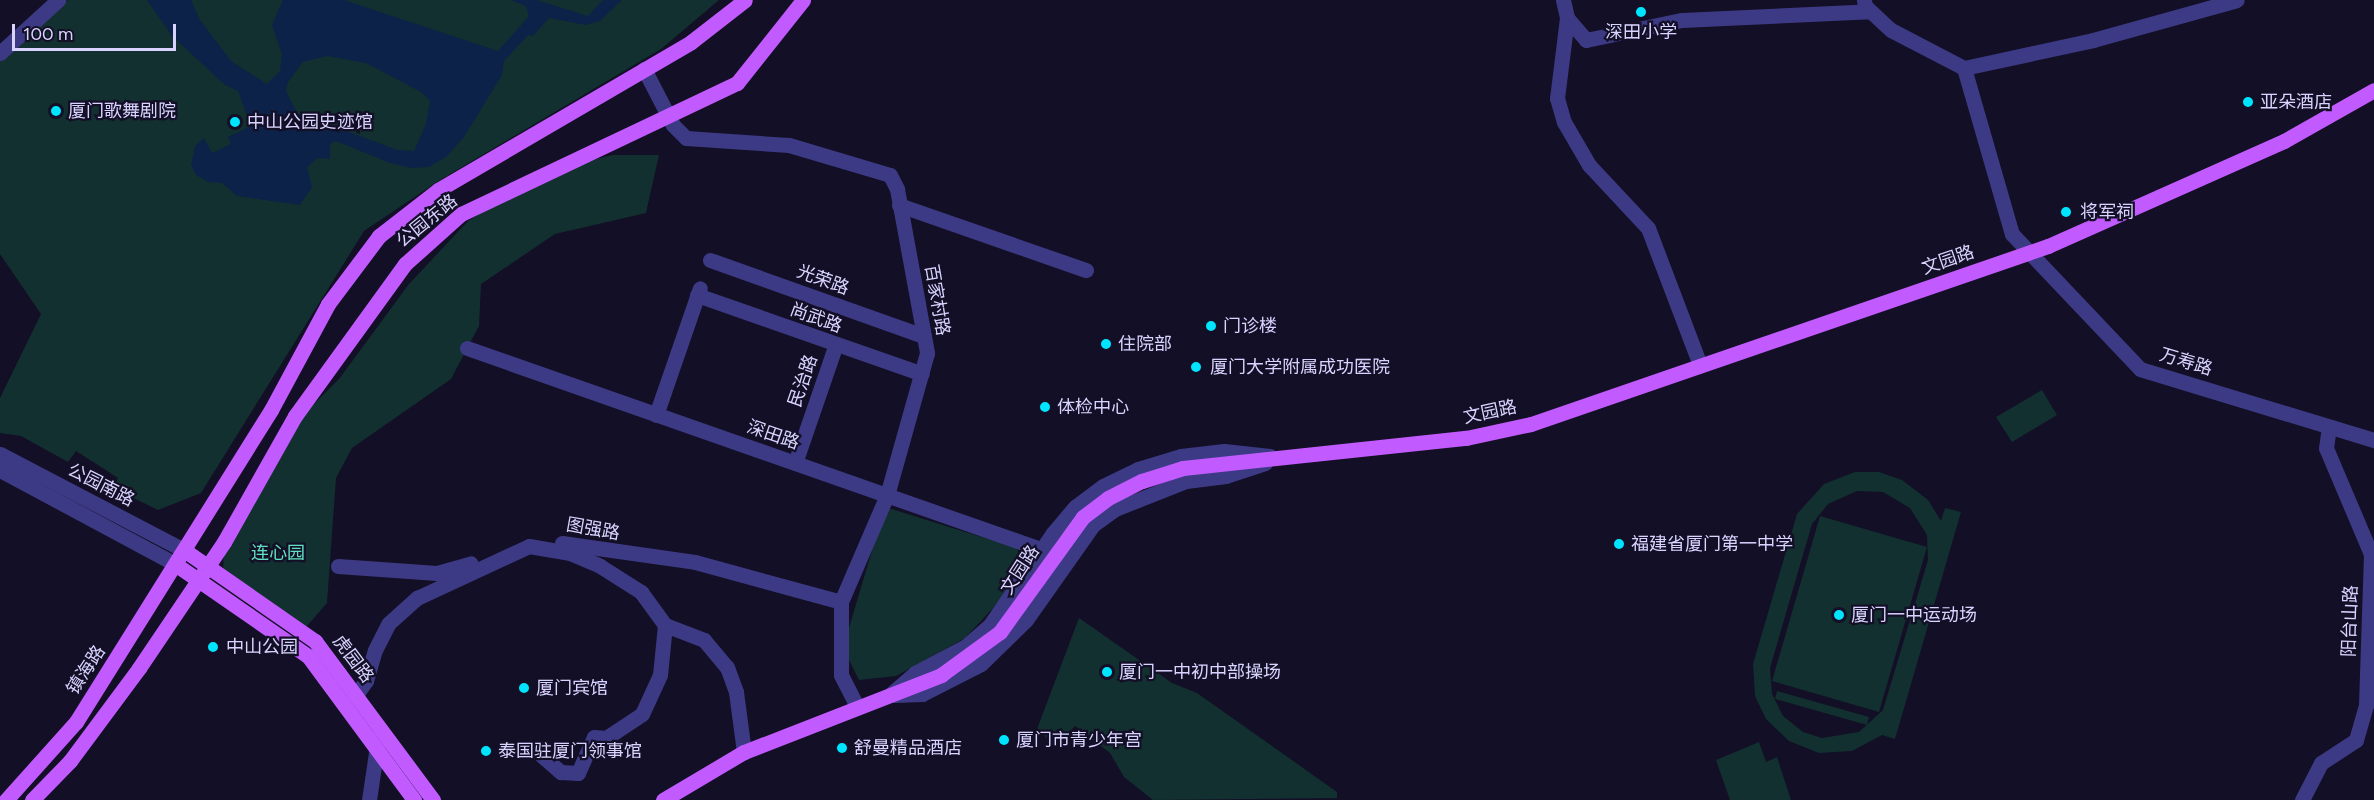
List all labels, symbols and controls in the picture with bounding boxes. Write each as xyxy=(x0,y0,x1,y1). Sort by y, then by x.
marker: 深田小学 xyxy=(1634,5,1648,19)
scale bar xyxy=(15,12,178,50)
place label: 深田小学 xyxy=(1605,21,1677,43)
text: 100 m xyxy=(23,23,73,45)
place label: 亚朵酒店 xyxy=(2260,91,2332,113)
marker: 亚朵酒店 xyxy=(2241,95,2255,109)
place label: 厦门歌舞剧院 xyxy=(68,100,176,122)
marker: 厦门歌舞剧院 xyxy=(49,104,63,118)
place label: 中山公园史迹馆 xyxy=(247,111,373,133)
marker: 中山公园史迹馆 xyxy=(228,115,242,129)
street label: 公园东路 xyxy=(392,190,462,252)
place label: 将军祠 xyxy=(2080,201,2134,223)
marker: 将军祠 xyxy=(2057,203,2075,221)
street label: 文园路 xyxy=(1919,241,1977,279)
street label: 光荣路 xyxy=(794,261,852,299)
street label: 百家村路 xyxy=(920,263,954,337)
street label: 尚武路 xyxy=(787,299,845,337)
place label: 门诊楼 xyxy=(1223,315,1277,337)
marker: 门诊楼 xyxy=(1204,319,1218,333)
place label: 住院部 xyxy=(1118,333,1172,355)
marker: 住院部 xyxy=(1099,337,1113,351)
street label: 万寿路 xyxy=(2157,344,2215,380)
street label: 民治路 xyxy=(784,352,822,410)
place label: 厦门大学附属成功医院 xyxy=(1210,356,1390,378)
marker: 厦门大学附属成功医院 xyxy=(1187,358,1205,376)
place label: 体检中心 xyxy=(1057,396,1129,418)
street label: 文园路 xyxy=(1461,396,1519,428)
marker: 体检中心 xyxy=(1038,400,1052,414)
street label: 深田路 xyxy=(744,416,802,454)
street label: 公园南路 xyxy=(64,459,138,511)
street label: 图强路 xyxy=(565,514,621,544)
place label: 福建省厦门第一中学 xyxy=(1631,533,1793,555)
marker: 福建省厦门第一中学 xyxy=(1612,537,1626,551)
street label: 文园路 xyxy=(996,541,1044,599)
park label: 连心园 xyxy=(251,542,305,564)
street label: 阳台山路 xyxy=(2338,585,2362,657)
place label: 厦门一中运动场 xyxy=(1851,604,1977,626)
marker: 厦门一中运动场 xyxy=(1832,608,1846,622)
street label: 虎园路 xyxy=(328,631,378,687)
place label: 中山公园 xyxy=(226,636,298,658)
marker: 中山公园 xyxy=(204,638,222,656)
street label: 镇海路 xyxy=(62,641,110,699)
place label: 厦门一中初中部操场 xyxy=(1119,661,1281,683)
marker: 厦门一中初中部操场 xyxy=(1100,665,1114,679)
place label: 厦门宾馆 xyxy=(536,677,608,699)
marker: 厦门宾馆 xyxy=(517,681,531,695)
place label: 厦门市青少年宫 xyxy=(1016,729,1142,751)
marker: 厦门市青少年宫 xyxy=(997,733,1011,747)
place label: 舒曼精品酒店 xyxy=(854,737,962,759)
place label: 泰国驻厦门领事馆 xyxy=(498,740,642,762)
marker: 舒曼精品酒店 xyxy=(835,741,849,755)
marker: 泰国驻厦门领事馆 xyxy=(479,744,493,758)

